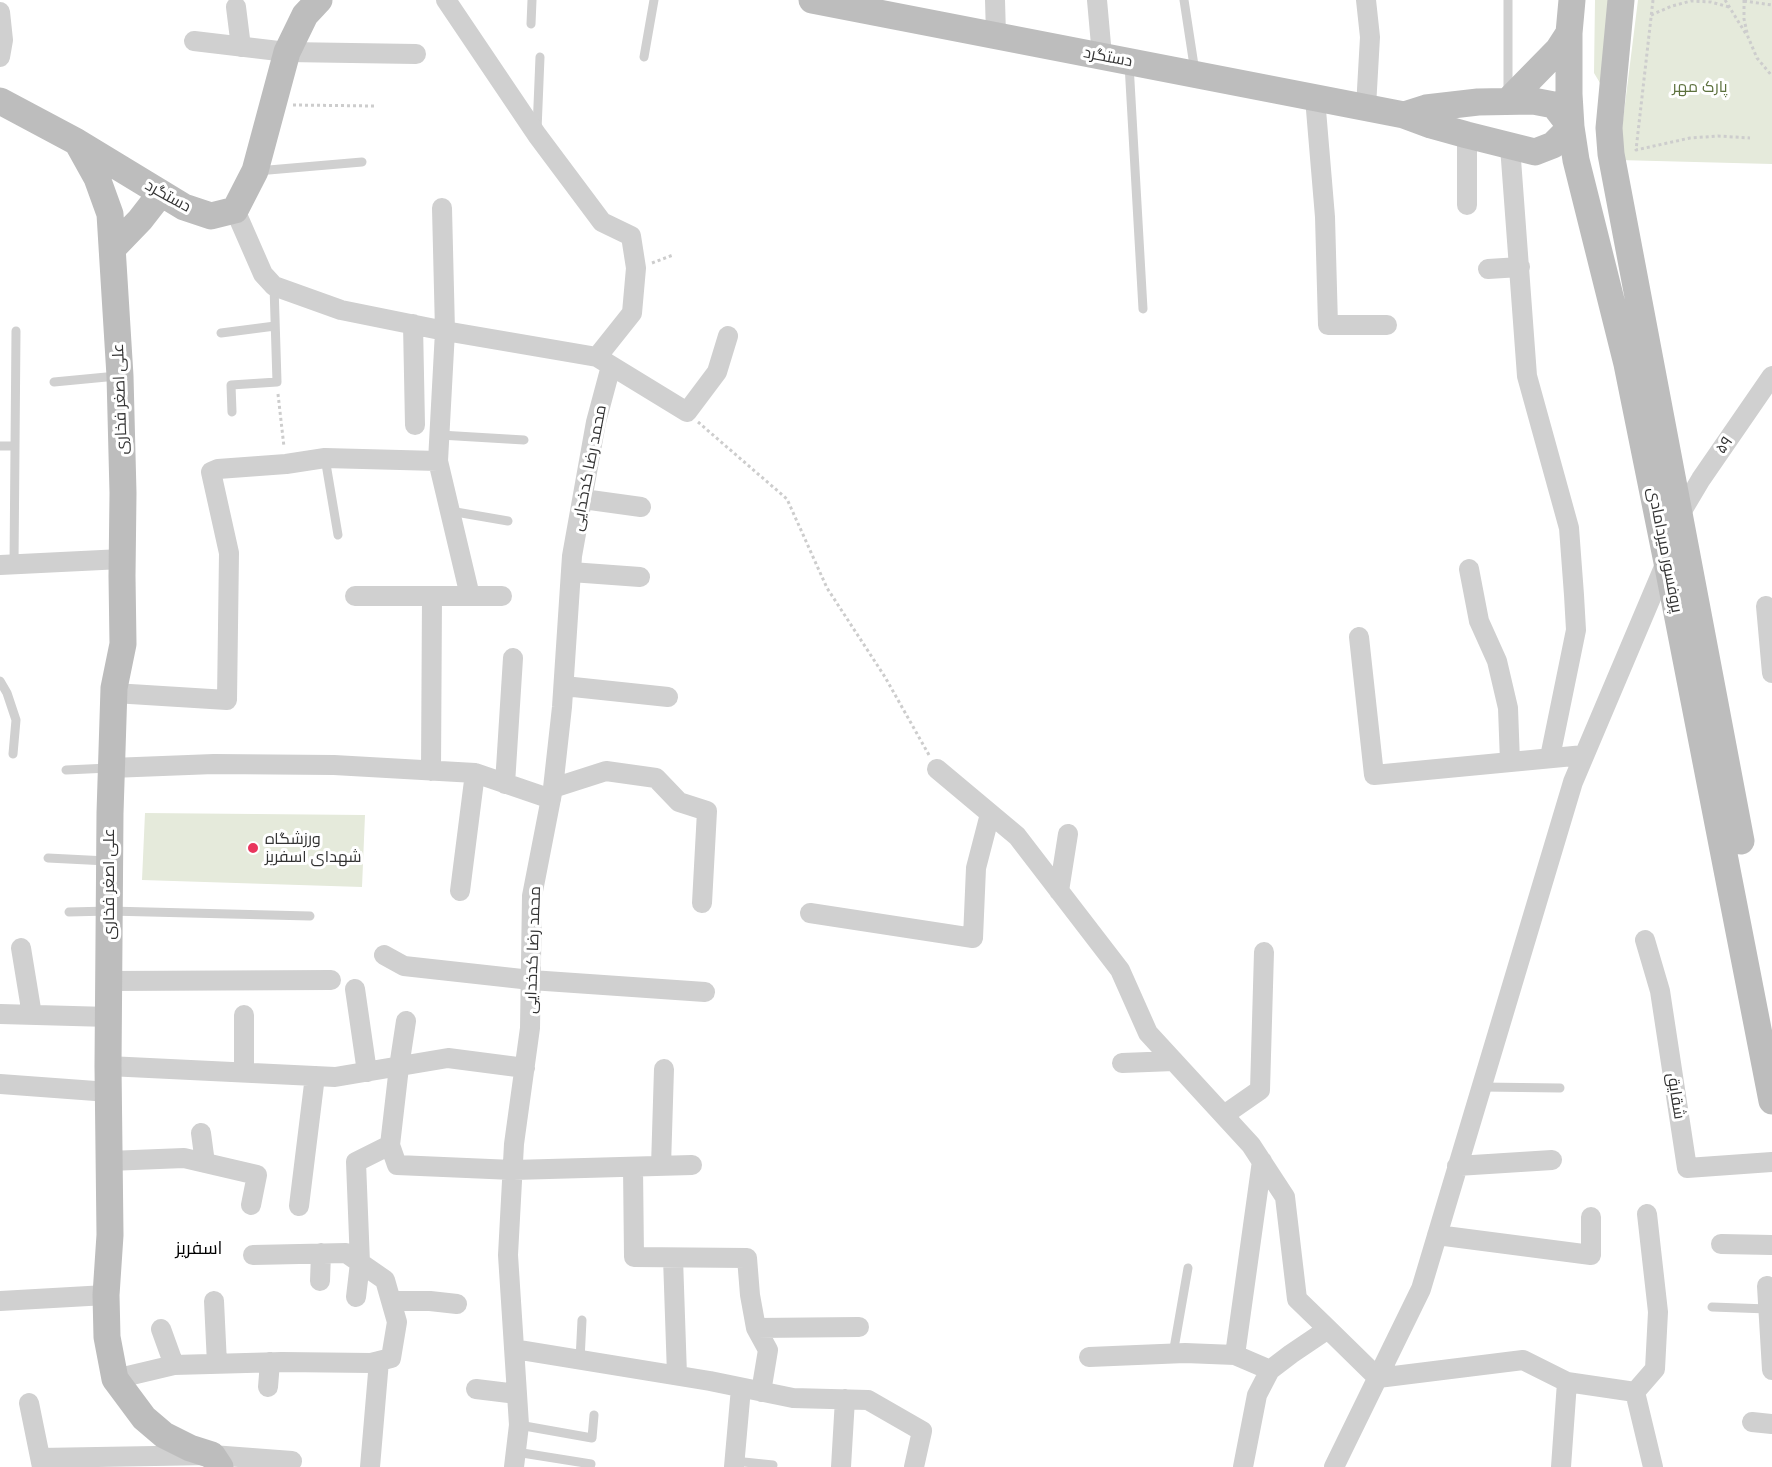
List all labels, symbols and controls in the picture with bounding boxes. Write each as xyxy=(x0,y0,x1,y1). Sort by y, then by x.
street label: دستگرد xyxy=(1082,43,1134,71)
park label: پارک مهر xyxy=(1672,77,1728,97)
street label: دستگرد xyxy=(142,176,194,216)
street label: علی اصغر فخاری xyxy=(108,343,132,455)
street label: محمد رضا کدخدایی xyxy=(567,403,611,533)
street label: ۵۹ xyxy=(1711,433,1737,457)
street label: پروفسور میردامادی xyxy=(1643,486,1687,614)
street label: علی اصغر فخاری xyxy=(99,828,119,940)
place label: ورزشگاه شهدای اسفریز xyxy=(265,829,362,867)
marker: ورزشگاه شهدای اسفریز xyxy=(246,841,260,855)
street label: محمد رضا کدخدایی xyxy=(521,886,545,1014)
street label: شقایق xyxy=(1663,1071,1689,1121)
district label: اسفریز xyxy=(176,1237,222,1259)

